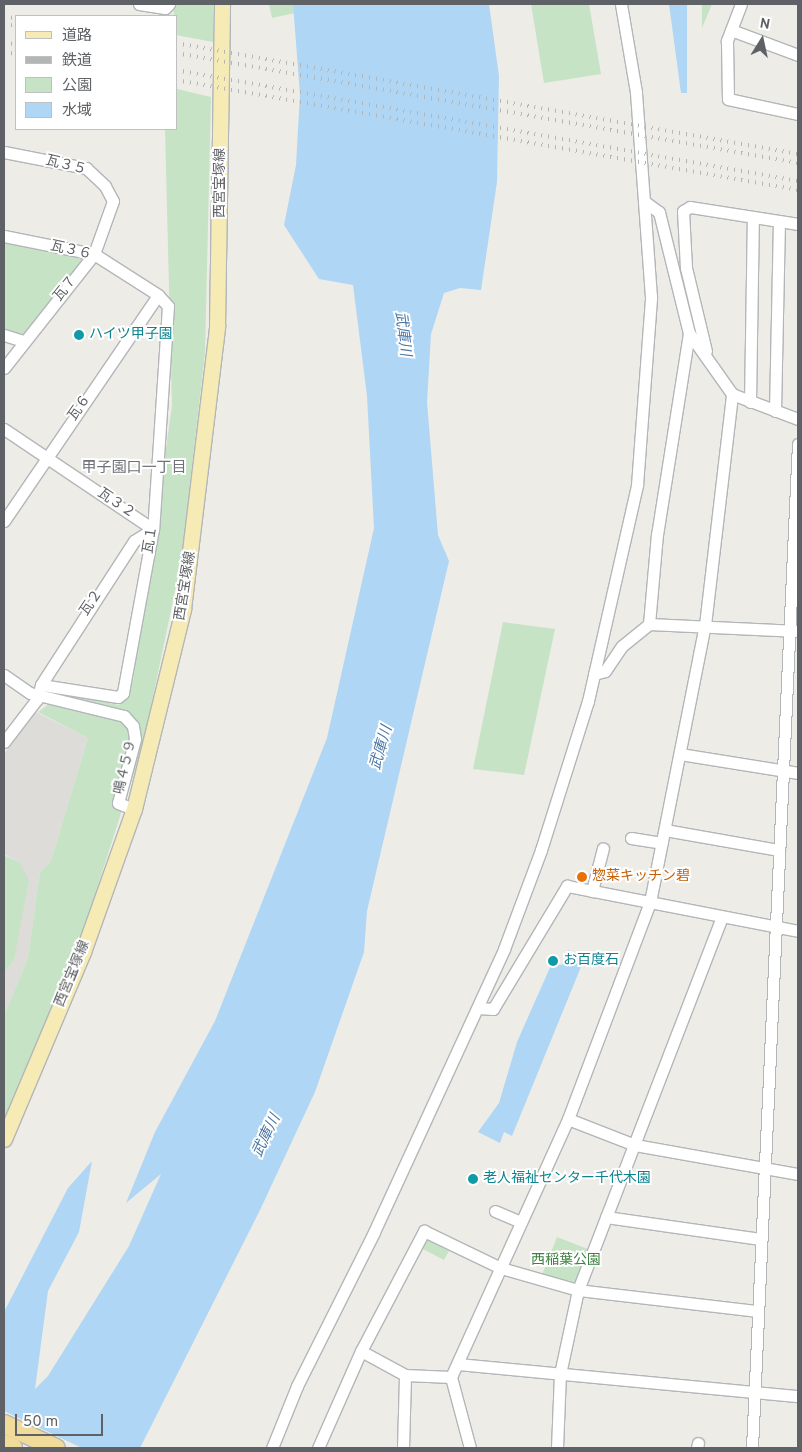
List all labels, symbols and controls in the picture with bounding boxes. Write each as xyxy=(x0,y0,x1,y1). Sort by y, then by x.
legend xyxy=(15,15,178,130)
north arrow xyxy=(737,15,787,65)
text: N xyxy=(758,15,771,34)
text: 道路 xyxy=(62,27,92,46)
text: 鉄道 xyxy=(62,52,92,71)
text: 公園 xyxy=(62,77,92,96)
text: 水域 xyxy=(62,102,92,121)
street label: 西宮宝塚線 xyxy=(213,148,229,218)
street label: 瓦３５ xyxy=(44,153,88,179)
street label: 瓦３６ xyxy=(49,238,93,264)
street label: 瓦７ xyxy=(51,273,81,305)
water label: 武庫川 xyxy=(390,311,414,357)
place label: ハイツ甲子園 xyxy=(89,327,173,343)
marker: ハイツ甲子園 xyxy=(73,329,85,341)
street label: 瓦６ xyxy=(65,392,95,424)
district label: 甲子園口一丁目 xyxy=(82,460,186,478)
street label: 瓦３２ xyxy=(94,485,138,523)
street label: 瓦１ xyxy=(141,525,161,555)
street label: 西宮宝塚線 xyxy=(172,550,200,622)
street label: 瓦２ xyxy=(77,587,107,619)
water label: 武庫川 xyxy=(367,724,397,772)
street label: 鳴４５９ xyxy=(112,738,140,796)
place label: 惣菜キッチン碧 xyxy=(592,869,690,885)
marker: 惣菜キッチン碧 xyxy=(576,871,588,883)
street label: 西宮宝塚線 xyxy=(52,938,94,1010)
place label: お百度石 xyxy=(563,953,619,969)
marker: お百度石 xyxy=(547,955,559,967)
water label: 武庫川 xyxy=(249,1112,285,1160)
place label: 老人福祉センター千代木園 xyxy=(483,1171,651,1187)
marker: 老人福祉センター千代木園 xyxy=(467,1173,479,1185)
park label: 西稲葉公園 xyxy=(531,1253,601,1269)
scale bar xyxy=(18,1404,105,1436)
text: 50 m xyxy=(23,1413,58,1432)

